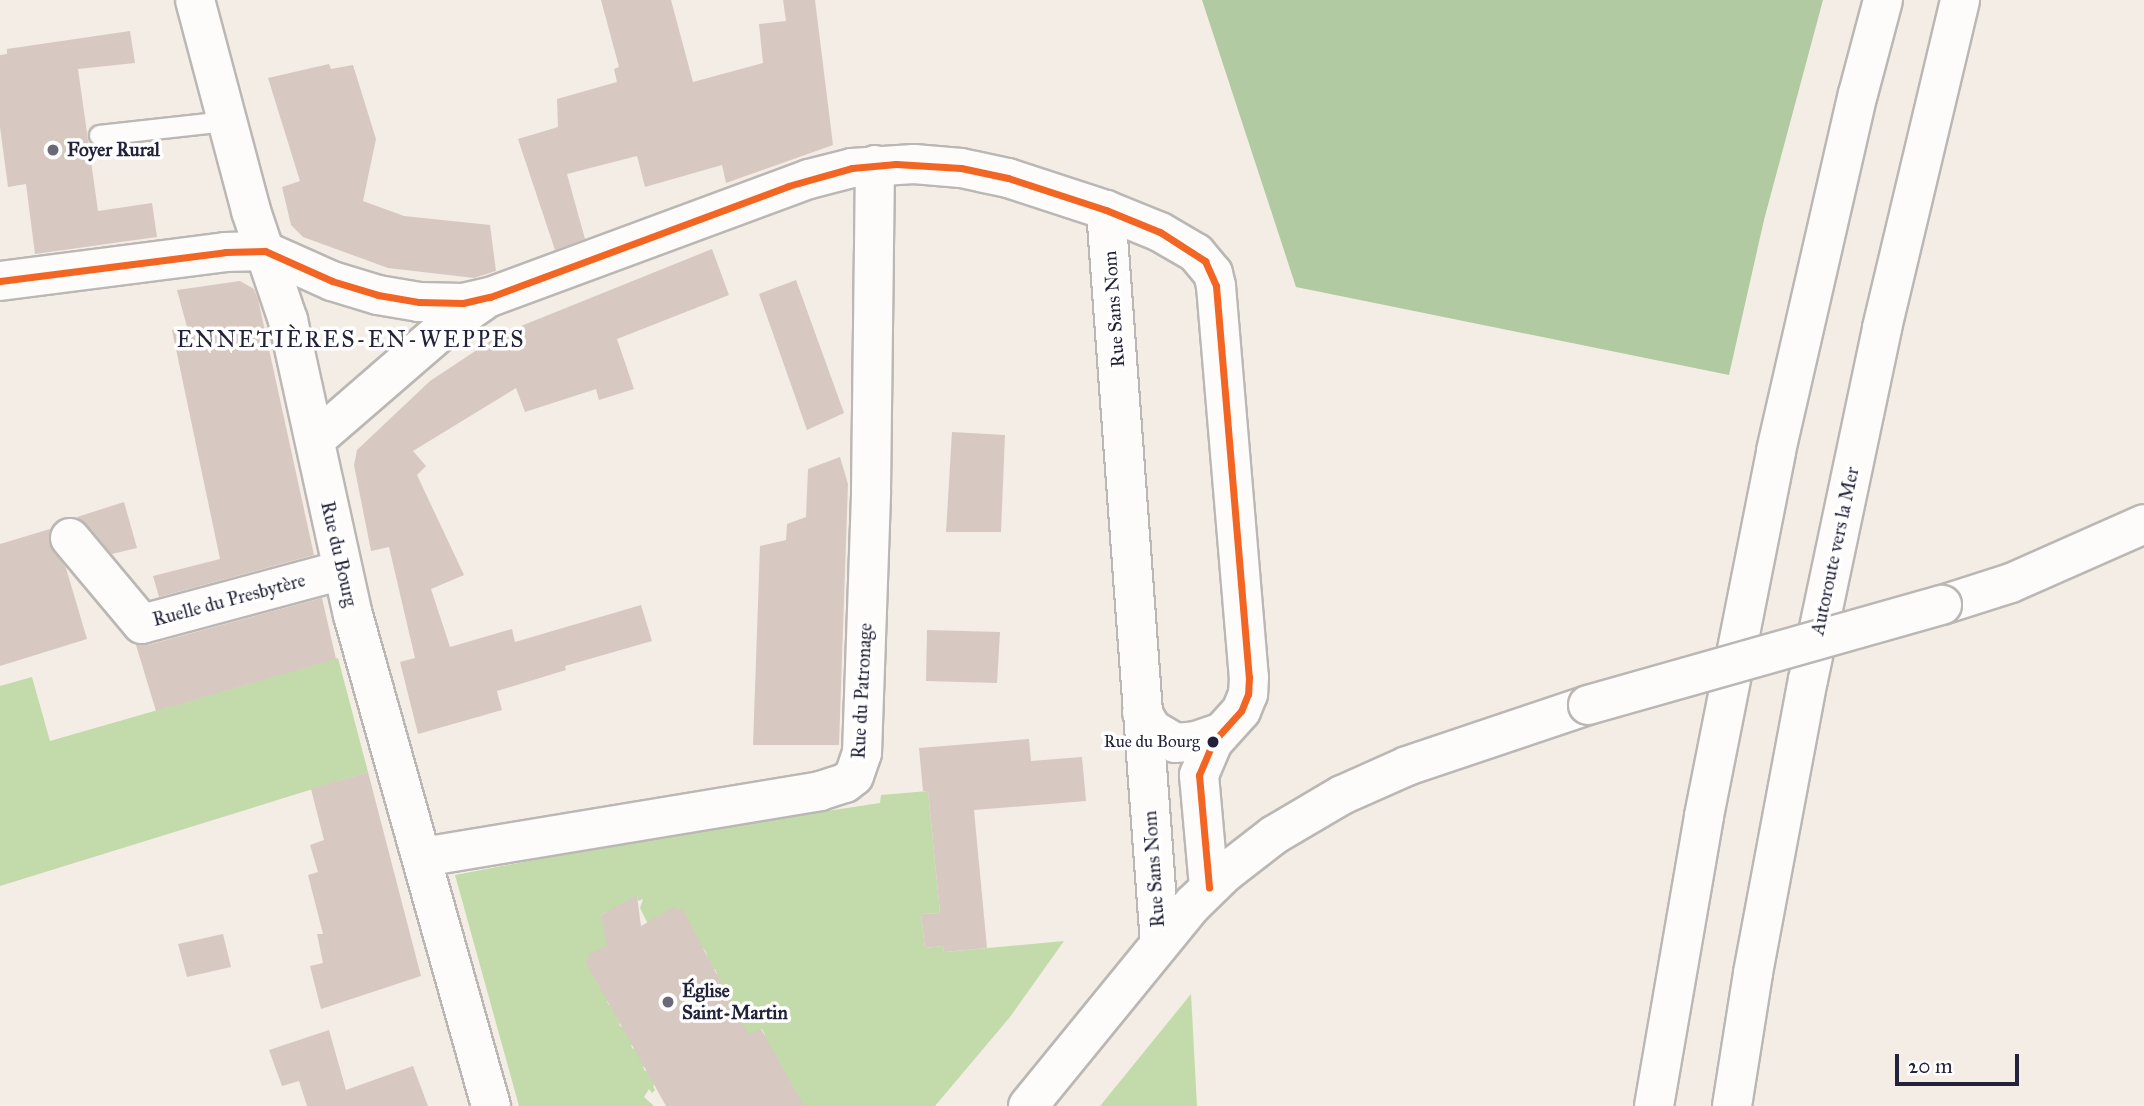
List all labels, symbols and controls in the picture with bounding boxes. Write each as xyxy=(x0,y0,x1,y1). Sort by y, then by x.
place label: Foyer Rural xyxy=(67,139,160,161)
marker: Foyer Rural xyxy=(45,142,61,158)
street label: Rue Sans Nom xyxy=(1099,250,1129,368)
district label: ENNETIÈRES-EN-WEPPES xyxy=(179,325,523,353)
street label: Autoroute vers la Mer xyxy=(1806,465,1864,637)
street label: Rue du Bourg xyxy=(316,499,362,609)
street label: Ruelle du Presbytère xyxy=(150,569,308,631)
street label: Rue du Patronage xyxy=(847,622,877,760)
place label: Rue du Bourg xyxy=(1104,732,1200,752)
marker: Rue du Bourg xyxy=(1206,735,1220,749)
street label: Rue Sans Nom xyxy=(1139,810,1169,928)
place label: Église Saint-Martin xyxy=(682,980,788,1024)
marker: Église Saint-Martin xyxy=(660,994,676,1010)
scale bar xyxy=(1899,1040,2023,1084)
text: 20 m xyxy=(1908,1053,1953,1079)

